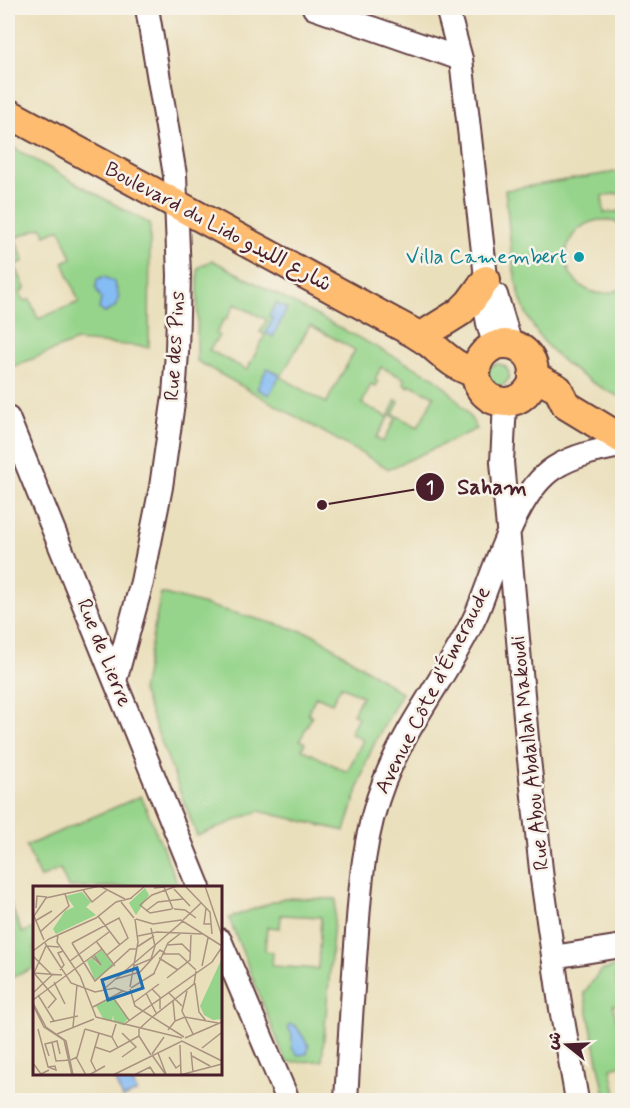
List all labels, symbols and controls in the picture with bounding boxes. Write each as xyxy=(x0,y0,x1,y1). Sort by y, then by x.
street label: Boulevard du Lido شارع الليدو xyxy=(100,155,336,299)
place label: Villa Camembert xyxy=(406,243,567,271)
marker: Villa Camembert xyxy=(572,250,586,264)
street label: Rue des Pins xyxy=(158,290,192,402)
callout: Saham xyxy=(415,467,539,507)
text: Saham xyxy=(457,474,527,502)
text: 1 xyxy=(426,476,434,500)
street label: Avenue Côte d'Émeraude xyxy=(368,581,498,799)
street label: Rue de Lierre xyxy=(70,595,138,711)
street label: Rue Abou Abdallah Makoudi xyxy=(504,634,556,872)
inset map xyxy=(33,886,222,1075)
north arrow xyxy=(537,1015,597,1075)
text: ش xyxy=(541,1029,567,1052)

